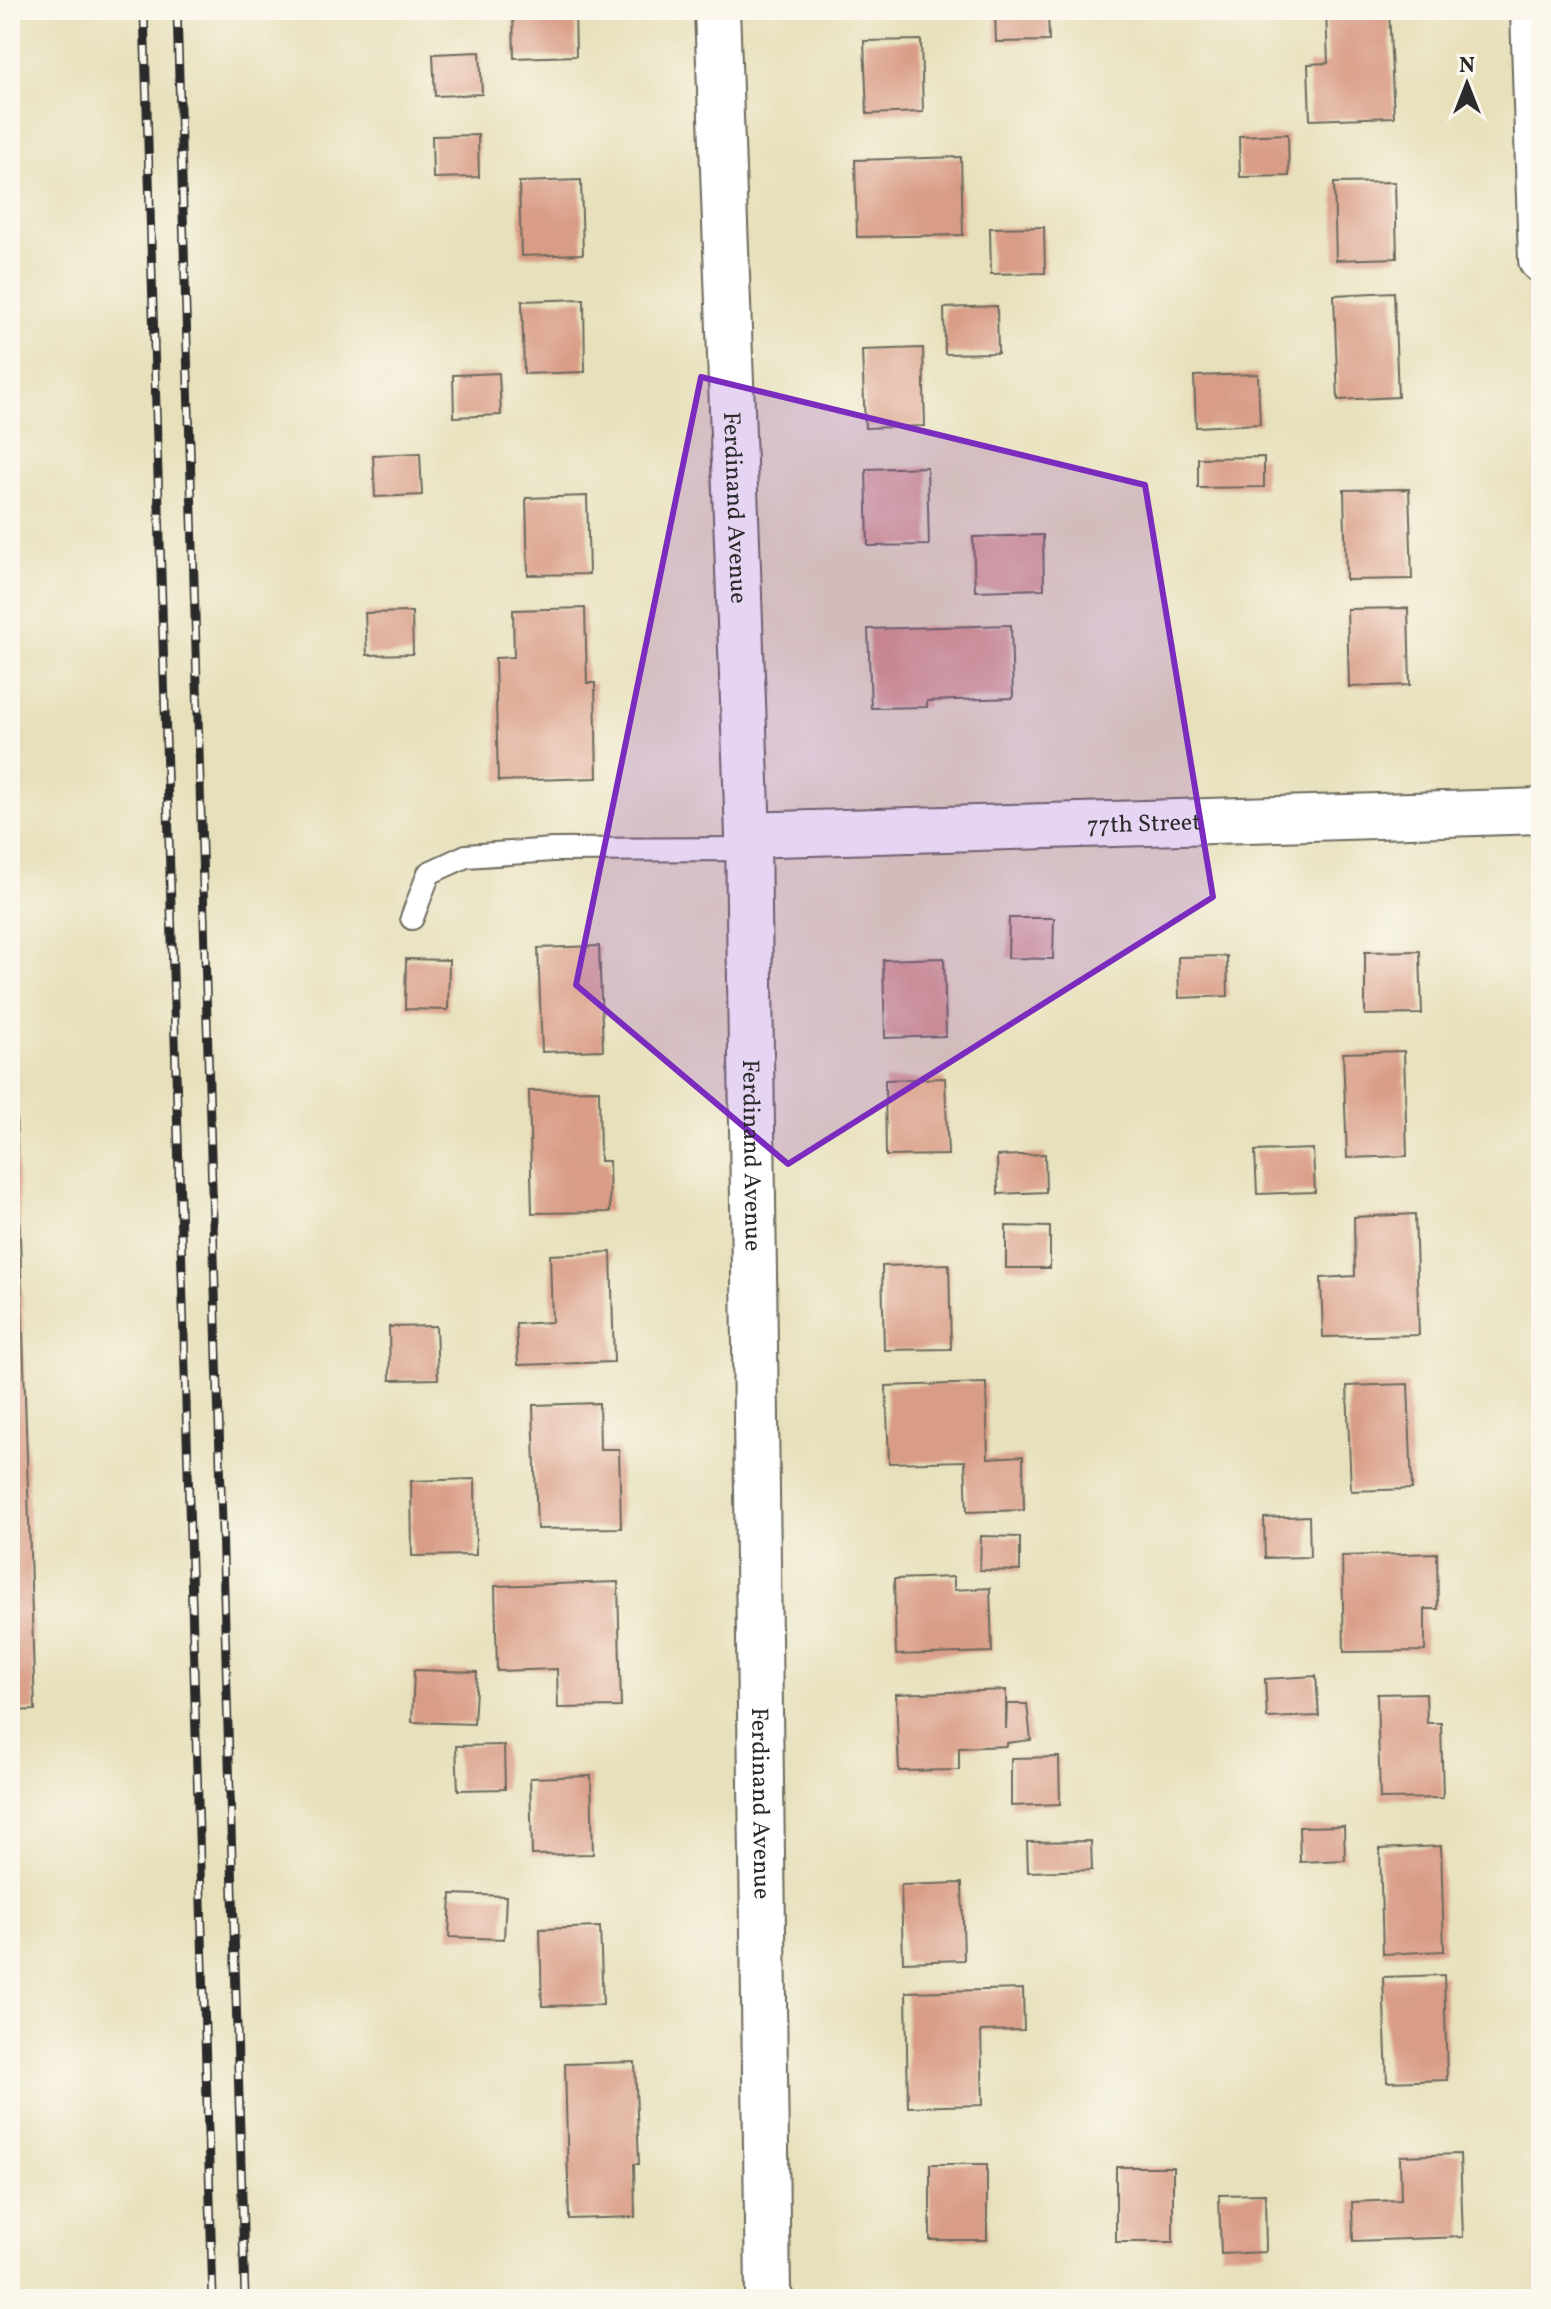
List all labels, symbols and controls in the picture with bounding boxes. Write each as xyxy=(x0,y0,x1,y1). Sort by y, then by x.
north arrow xyxy=(1427,44,1507,124)
text: N xyxy=(1459,51,1475,82)
street label: Ferdinand Avenue xyxy=(713,411,754,604)
street label: 77th Street xyxy=(1086,806,1201,844)
street label: Ferdinand Avenue xyxy=(732,1059,769,1252)
street label: Ferdinand Avenue xyxy=(741,1707,778,1900)

